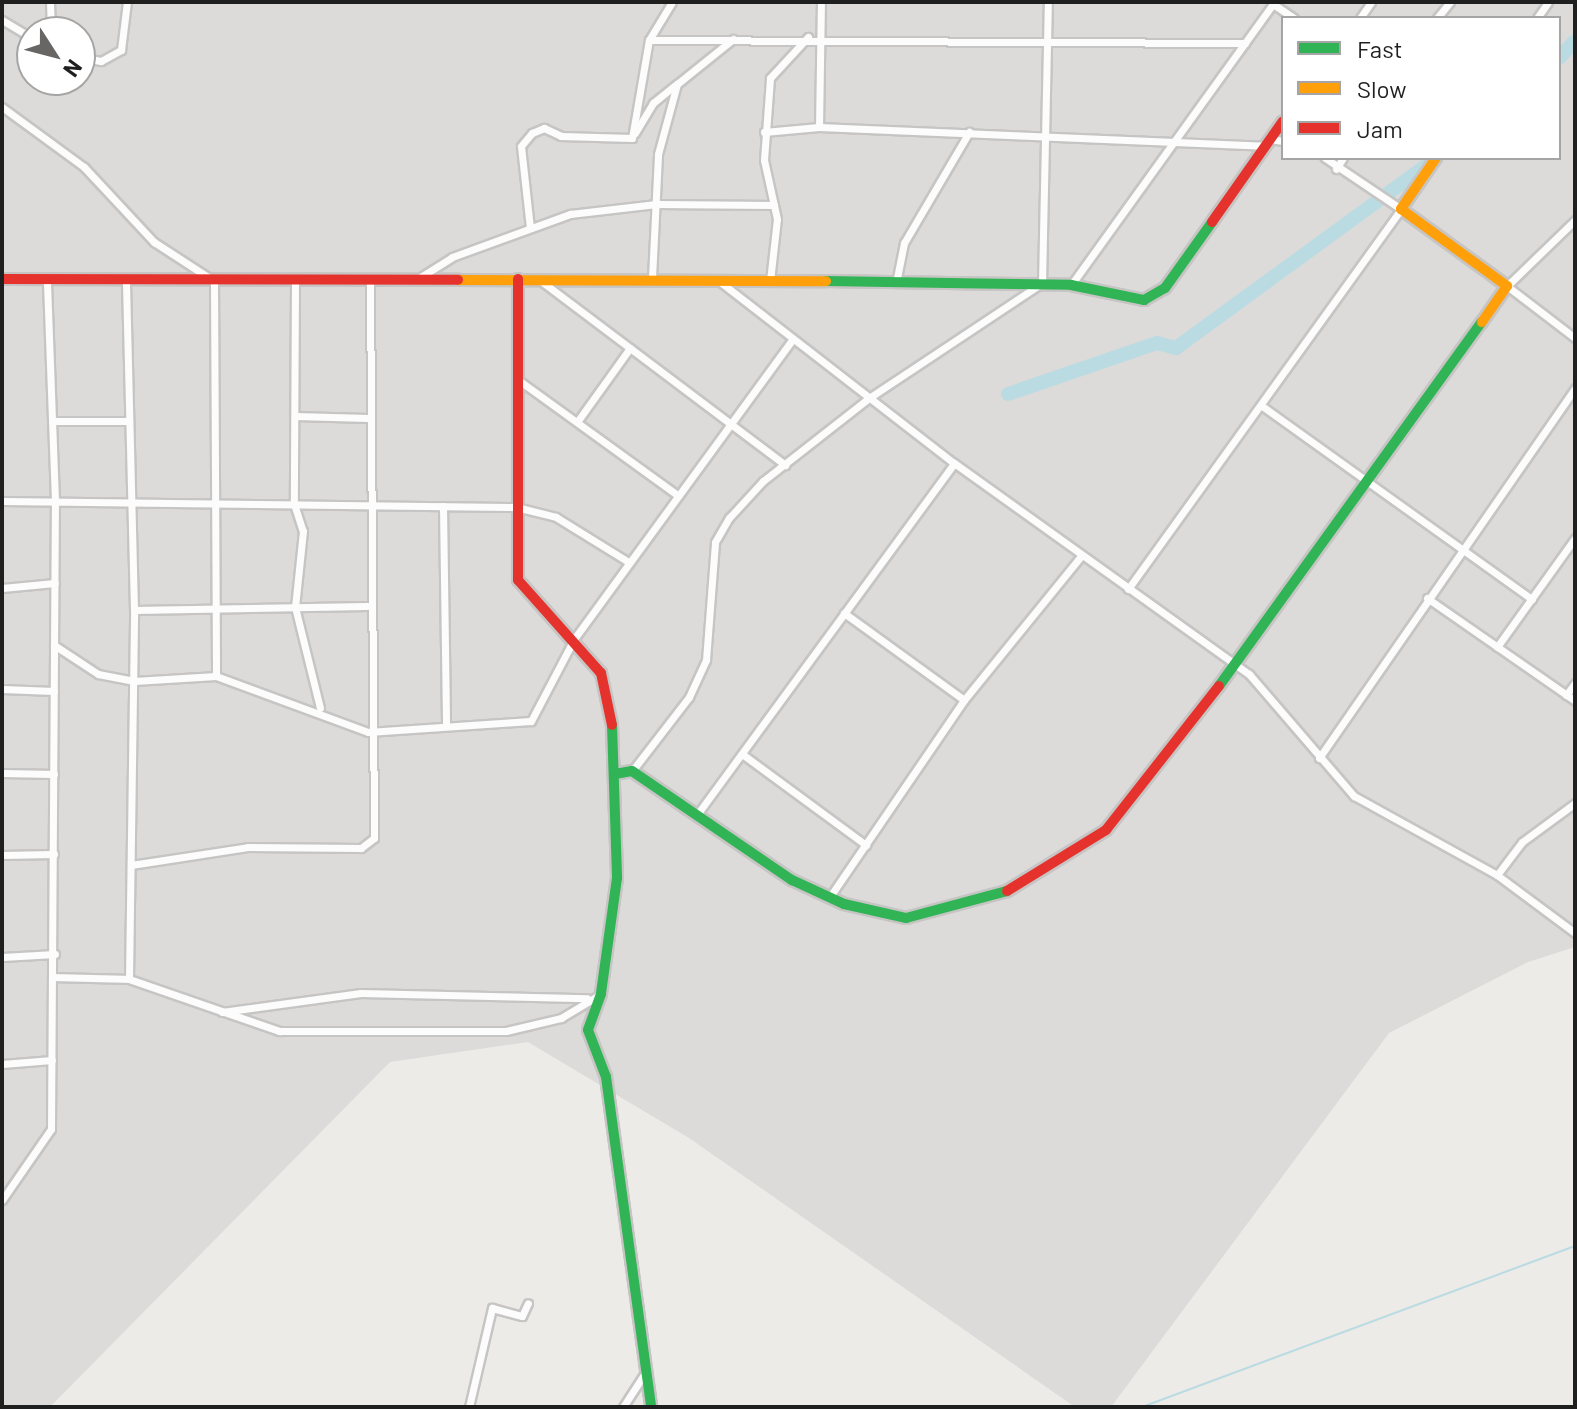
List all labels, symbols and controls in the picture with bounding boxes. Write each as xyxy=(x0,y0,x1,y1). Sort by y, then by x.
north arrow xyxy=(16,16,96,96)
legend xyxy=(1281,16,1561,160)
text: Fast xyxy=(1357,34,1402,63)
text: N xyxy=(59,55,89,82)
text: Slow xyxy=(1357,74,1406,103)
text: Jam xyxy=(1357,114,1403,143)

